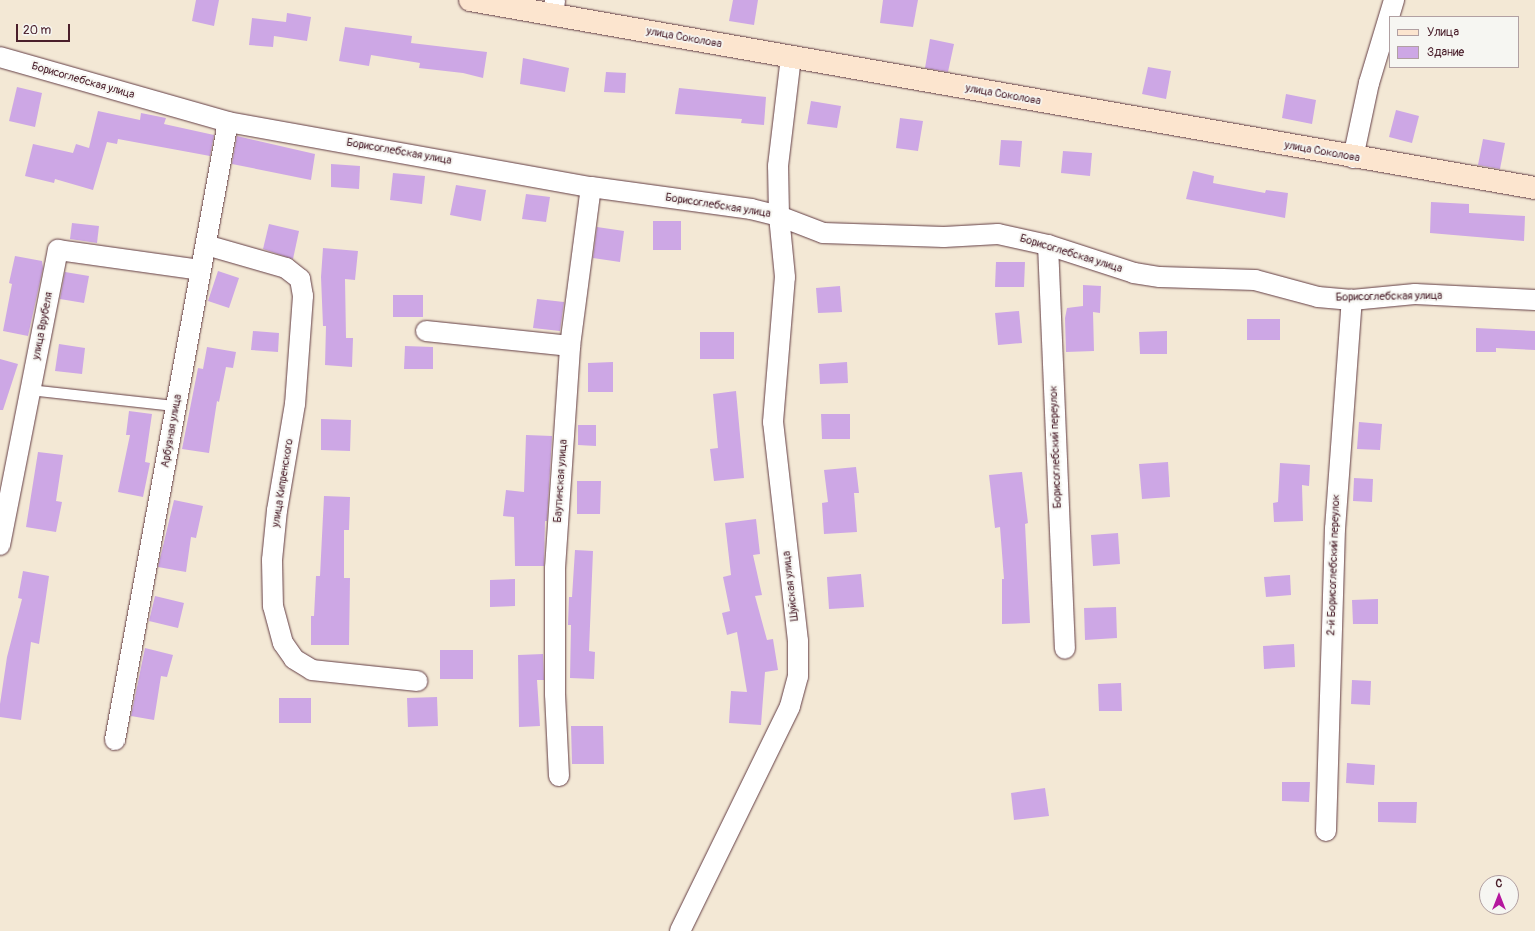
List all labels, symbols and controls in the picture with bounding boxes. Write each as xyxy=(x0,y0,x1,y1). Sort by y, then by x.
scale bar xyxy=(18,16,72,42)
legend xyxy=(1389,16,1519,68)
text: 20 m xyxy=(23,23,51,38)
street label: улица Соколова xyxy=(645,25,723,51)
text: Улица xyxy=(1427,25,1459,40)
text: Здание xyxy=(1427,45,1464,60)
street label: Борисоглебская улица xyxy=(30,60,136,102)
street label: улица Соколова xyxy=(964,82,1042,108)
street label: Борисоглебская улица xyxy=(345,136,453,168)
street label: улица Соколова xyxy=(1283,139,1361,165)
street label: Борисоглебская улица xyxy=(664,191,772,221)
street label: Борисоглебская улица xyxy=(1018,232,1124,276)
street label: Борисоглебская улица xyxy=(1336,289,1442,305)
street label: улица Врубеля xyxy=(30,291,56,361)
street label: Борисоглебский переулок xyxy=(1047,385,1065,509)
street label: Арбузная улица xyxy=(159,393,185,469)
street label: улица Кипренского xyxy=(269,438,297,528)
street label: Баутинская улица xyxy=(551,439,571,523)
street label: 2-й Борисоглебский переулок xyxy=(1325,494,1343,636)
street label: Шуйская улица xyxy=(780,550,802,622)
north arrow xyxy=(1479,875,1519,915)
text: С xyxy=(1496,877,1502,890)

